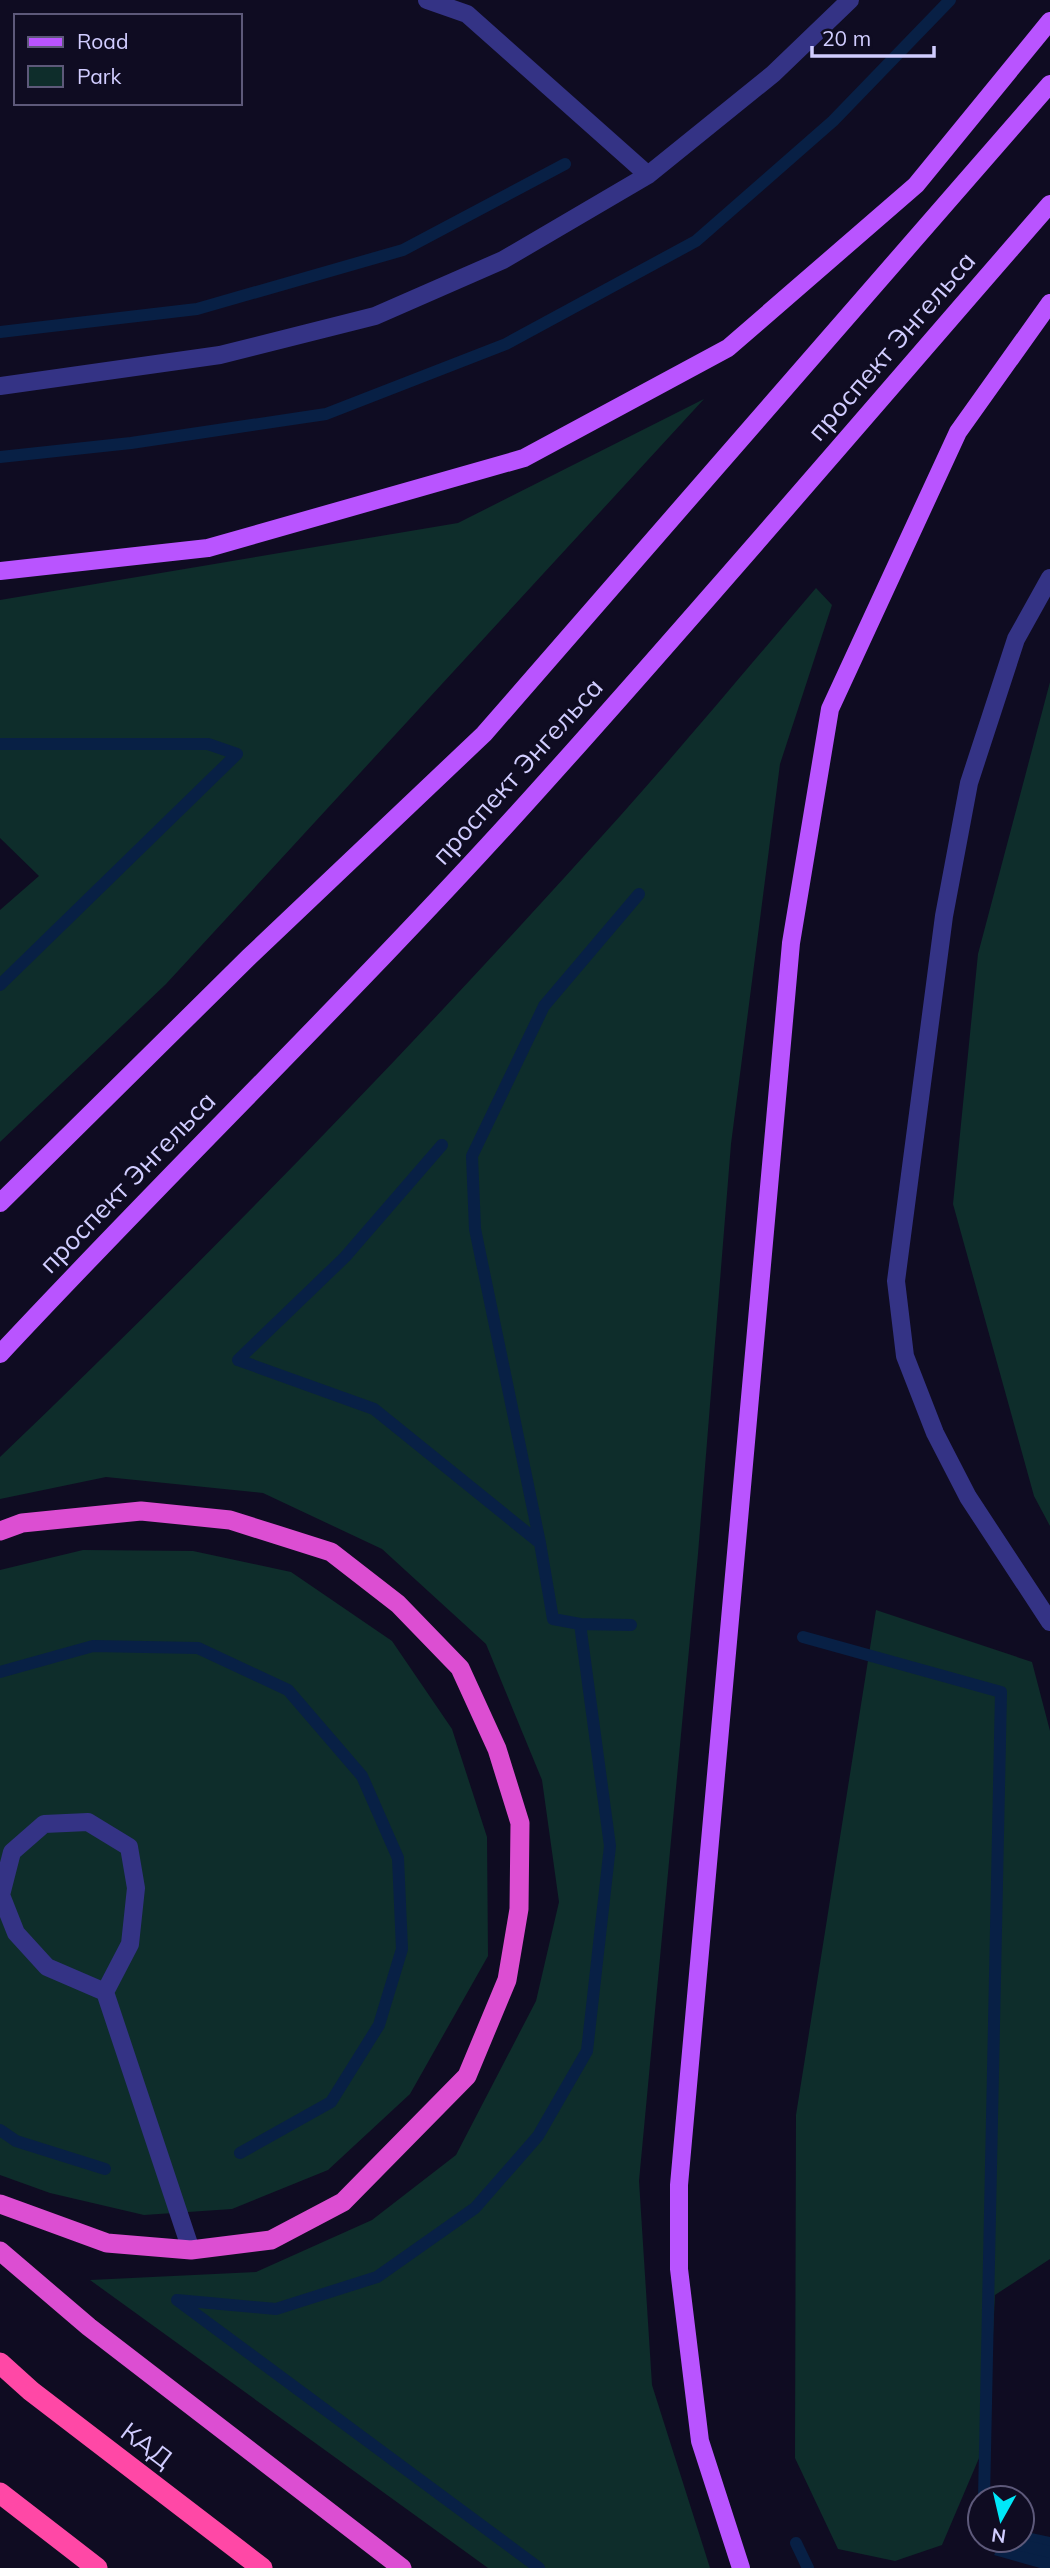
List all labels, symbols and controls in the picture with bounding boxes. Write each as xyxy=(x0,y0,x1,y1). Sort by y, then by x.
legend xyxy=(14,14,242,105)
scale bar xyxy=(812,14,934,58)
text: 20 m xyxy=(822,25,871,51)
text: Road xyxy=(77,28,128,54)
text: Park xyxy=(77,63,121,89)
street label: проспект Энгельса xyxy=(800,245,982,447)
street label: проспект Энгельса xyxy=(424,671,610,871)
street label: проспект Энгельса xyxy=(32,1084,222,1280)
street label: КАД xyxy=(114,2415,180,2475)
north arrow xyxy=(966,2484,1036,2554)
text: N xyxy=(990,2523,1007,2549)

